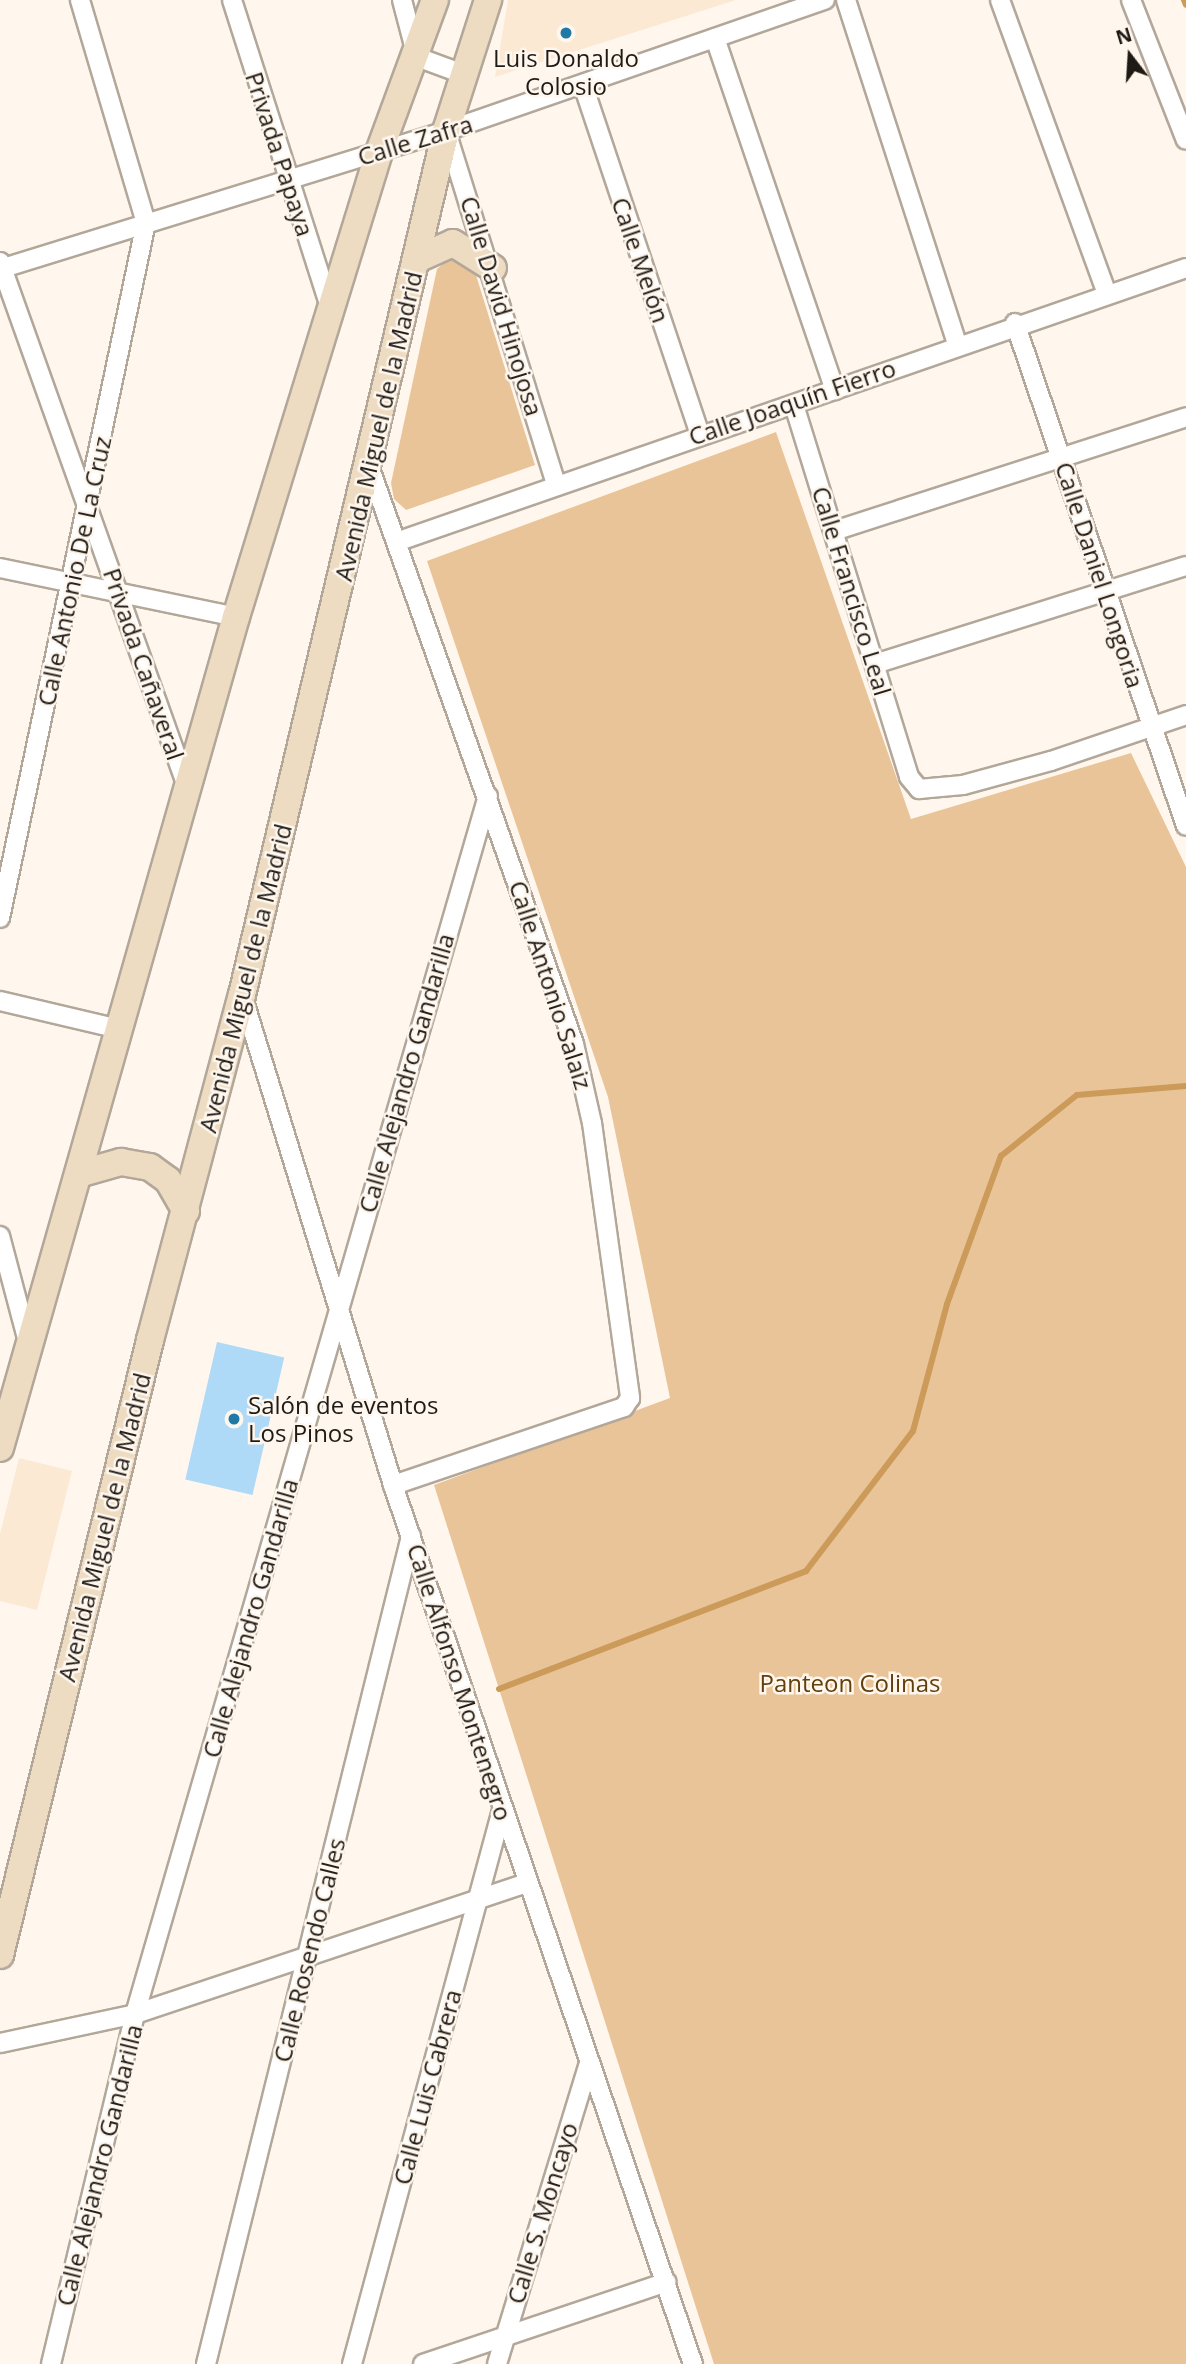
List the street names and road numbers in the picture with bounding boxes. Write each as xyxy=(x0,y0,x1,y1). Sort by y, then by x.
street label: Privada Papaya xyxy=(240,68,320,240)
street label: Calle Zafra xyxy=(354,109,476,171)
street label: Calle David Hinojosa xyxy=(455,193,549,419)
street label: Calle Melón xyxy=(606,194,676,326)
street label: Avenida Miguel de la Madrid xyxy=(328,268,428,584)
street label: Calle Joaquín Fierro xyxy=(685,353,899,451)
street label: Calle Antonio De La Cruz xyxy=(31,434,117,708)
street label: Calle Daniel Longoria xyxy=(1050,458,1150,692)
street label: Calle Francisco Leal xyxy=(806,483,898,699)
street label: Privada Cañaveral xyxy=(98,564,190,764)
street label: Avenida Miguel de la Madrid xyxy=(193,821,297,1135)
street label: Calle Antonio Salaiz xyxy=(504,877,598,1093)
street label: Calle Alejandro Gandarilla xyxy=(352,930,460,1216)
street label: Avenida Miguel de la Madrid xyxy=(52,1370,156,1684)
street label: Calle Alejandro Gandarilla xyxy=(196,1475,304,1761)
street label: Calle Alfonso Montenegro xyxy=(402,1540,518,1824)
street label: Calle Rosendo Calles xyxy=(267,1835,351,2065)
street label: Calle Luis Cabrera xyxy=(387,1986,467,2188)
street label: Calle Alejandro Gandarilla xyxy=(50,2021,148,2309)
street label: Calle S. Moncayo xyxy=(501,2119,583,2307)

